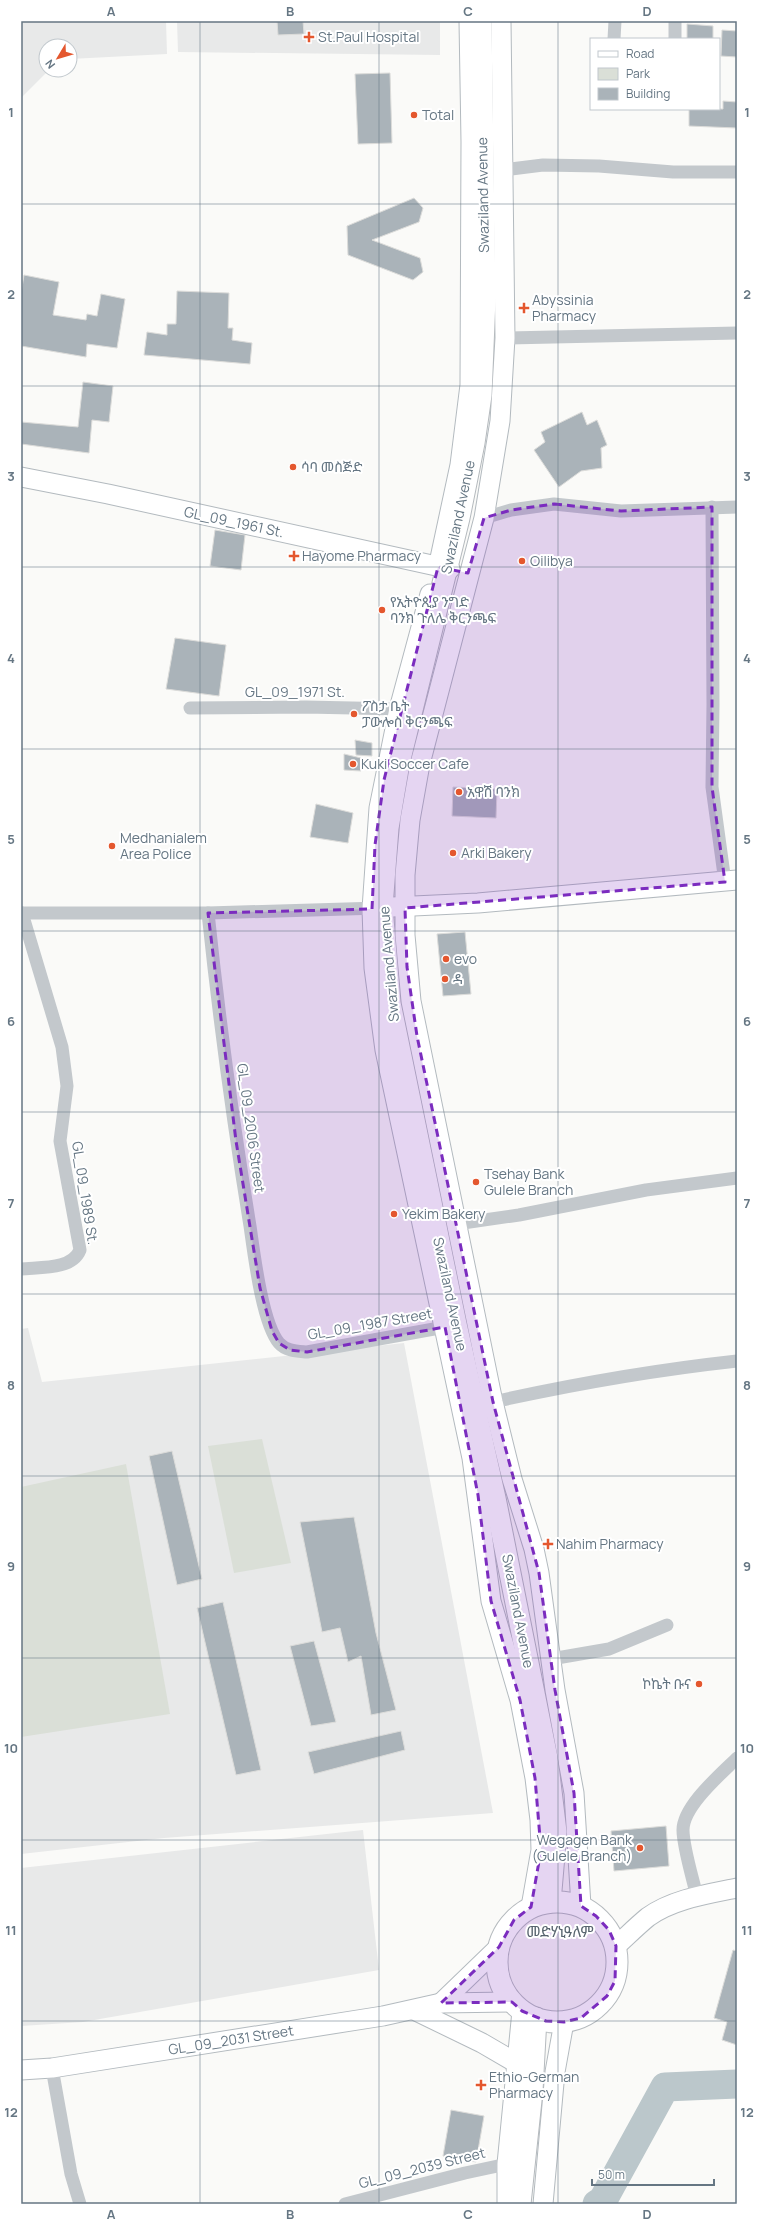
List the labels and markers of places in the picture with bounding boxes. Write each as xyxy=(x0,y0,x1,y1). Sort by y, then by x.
place label: St.Paul Hospital xyxy=(318,27,419,46)
marker: St.Paul Hospital xyxy=(303,31,315,43)
place label: Total xyxy=(422,105,454,124)
marker: Total xyxy=(409,110,419,120)
place label: Abyssinia Pharmacy xyxy=(532,290,597,325)
marker: Abyssinia Pharmacy xyxy=(519,303,529,313)
place label: ሳባ መስጅድ xyxy=(301,457,363,476)
marker: ሳባ መስጅድ xyxy=(288,462,298,472)
place label: Hayome Pharmacy xyxy=(302,546,422,565)
marker: Hayome Pharmacy xyxy=(289,551,299,561)
place label: Oilibya xyxy=(530,551,573,570)
marker: Oilibya xyxy=(517,556,527,566)
place label: የኢትዮጲያ ንግድ ባንክ ጉለሌ ቅርንጫፍ xyxy=(390,592,496,627)
marker: የኢትዮጲያ ንግድ ባንክ ጉለሌ ቅርንጫፍ xyxy=(377,605,387,615)
place label: ፖስታ ቤት ፓውሎስ ቅርንጫፍ xyxy=(362,696,453,731)
marker: ፖስታ ቤት ፓውሎስ ቅርንጫፍ xyxy=(349,709,359,719)
place label: Kuki Soccer Cafe xyxy=(361,754,469,773)
marker: Kuki Soccer Cafe xyxy=(348,759,358,769)
place label: አዋሽ ባንክ xyxy=(467,782,520,801)
marker: አዋሽ ባንክ xyxy=(454,787,464,797)
place label: Medhanialem Area Police xyxy=(120,828,207,863)
marker: Medhanialem Area Police xyxy=(107,841,117,851)
place label: Arki Bakery xyxy=(461,843,532,862)
marker: Arki Bakery xyxy=(448,848,458,858)
place label: evo xyxy=(454,949,477,968)
marker: evo xyxy=(441,954,451,964)
place label: ዳ xyxy=(453,969,463,988)
marker: ዳ xyxy=(440,974,450,984)
place label: Tsehay Bank Gulele Branch xyxy=(484,1164,573,1199)
marker: Tsehay Bank Gulele Branch xyxy=(471,1177,481,1187)
place label: Yekim Bakery xyxy=(402,1204,486,1223)
marker: Yekim Bakery xyxy=(389,1209,399,1219)
place label: Nahim Pharmacy xyxy=(556,1534,664,1553)
marker: Nahim Pharmacy xyxy=(543,1539,553,1549)
place label: ኮኬት ቡና xyxy=(642,1674,691,1693)
marker: ኮኬት ቡና xyxy=(694,1679,704,1689)
place label: Wegagen Bank (Gulele Branch) xyxy=(532,1830,633,1865)
marker: Wegagen Bank (Gulele Branch) xyxy=(635,1843,645,1853)
place label: Ethio-German Pharmacy xyxy=(489,2067,579,2102)
marker: Ethio-German Pharmacy xyxy=(476,2080,486,2090)

